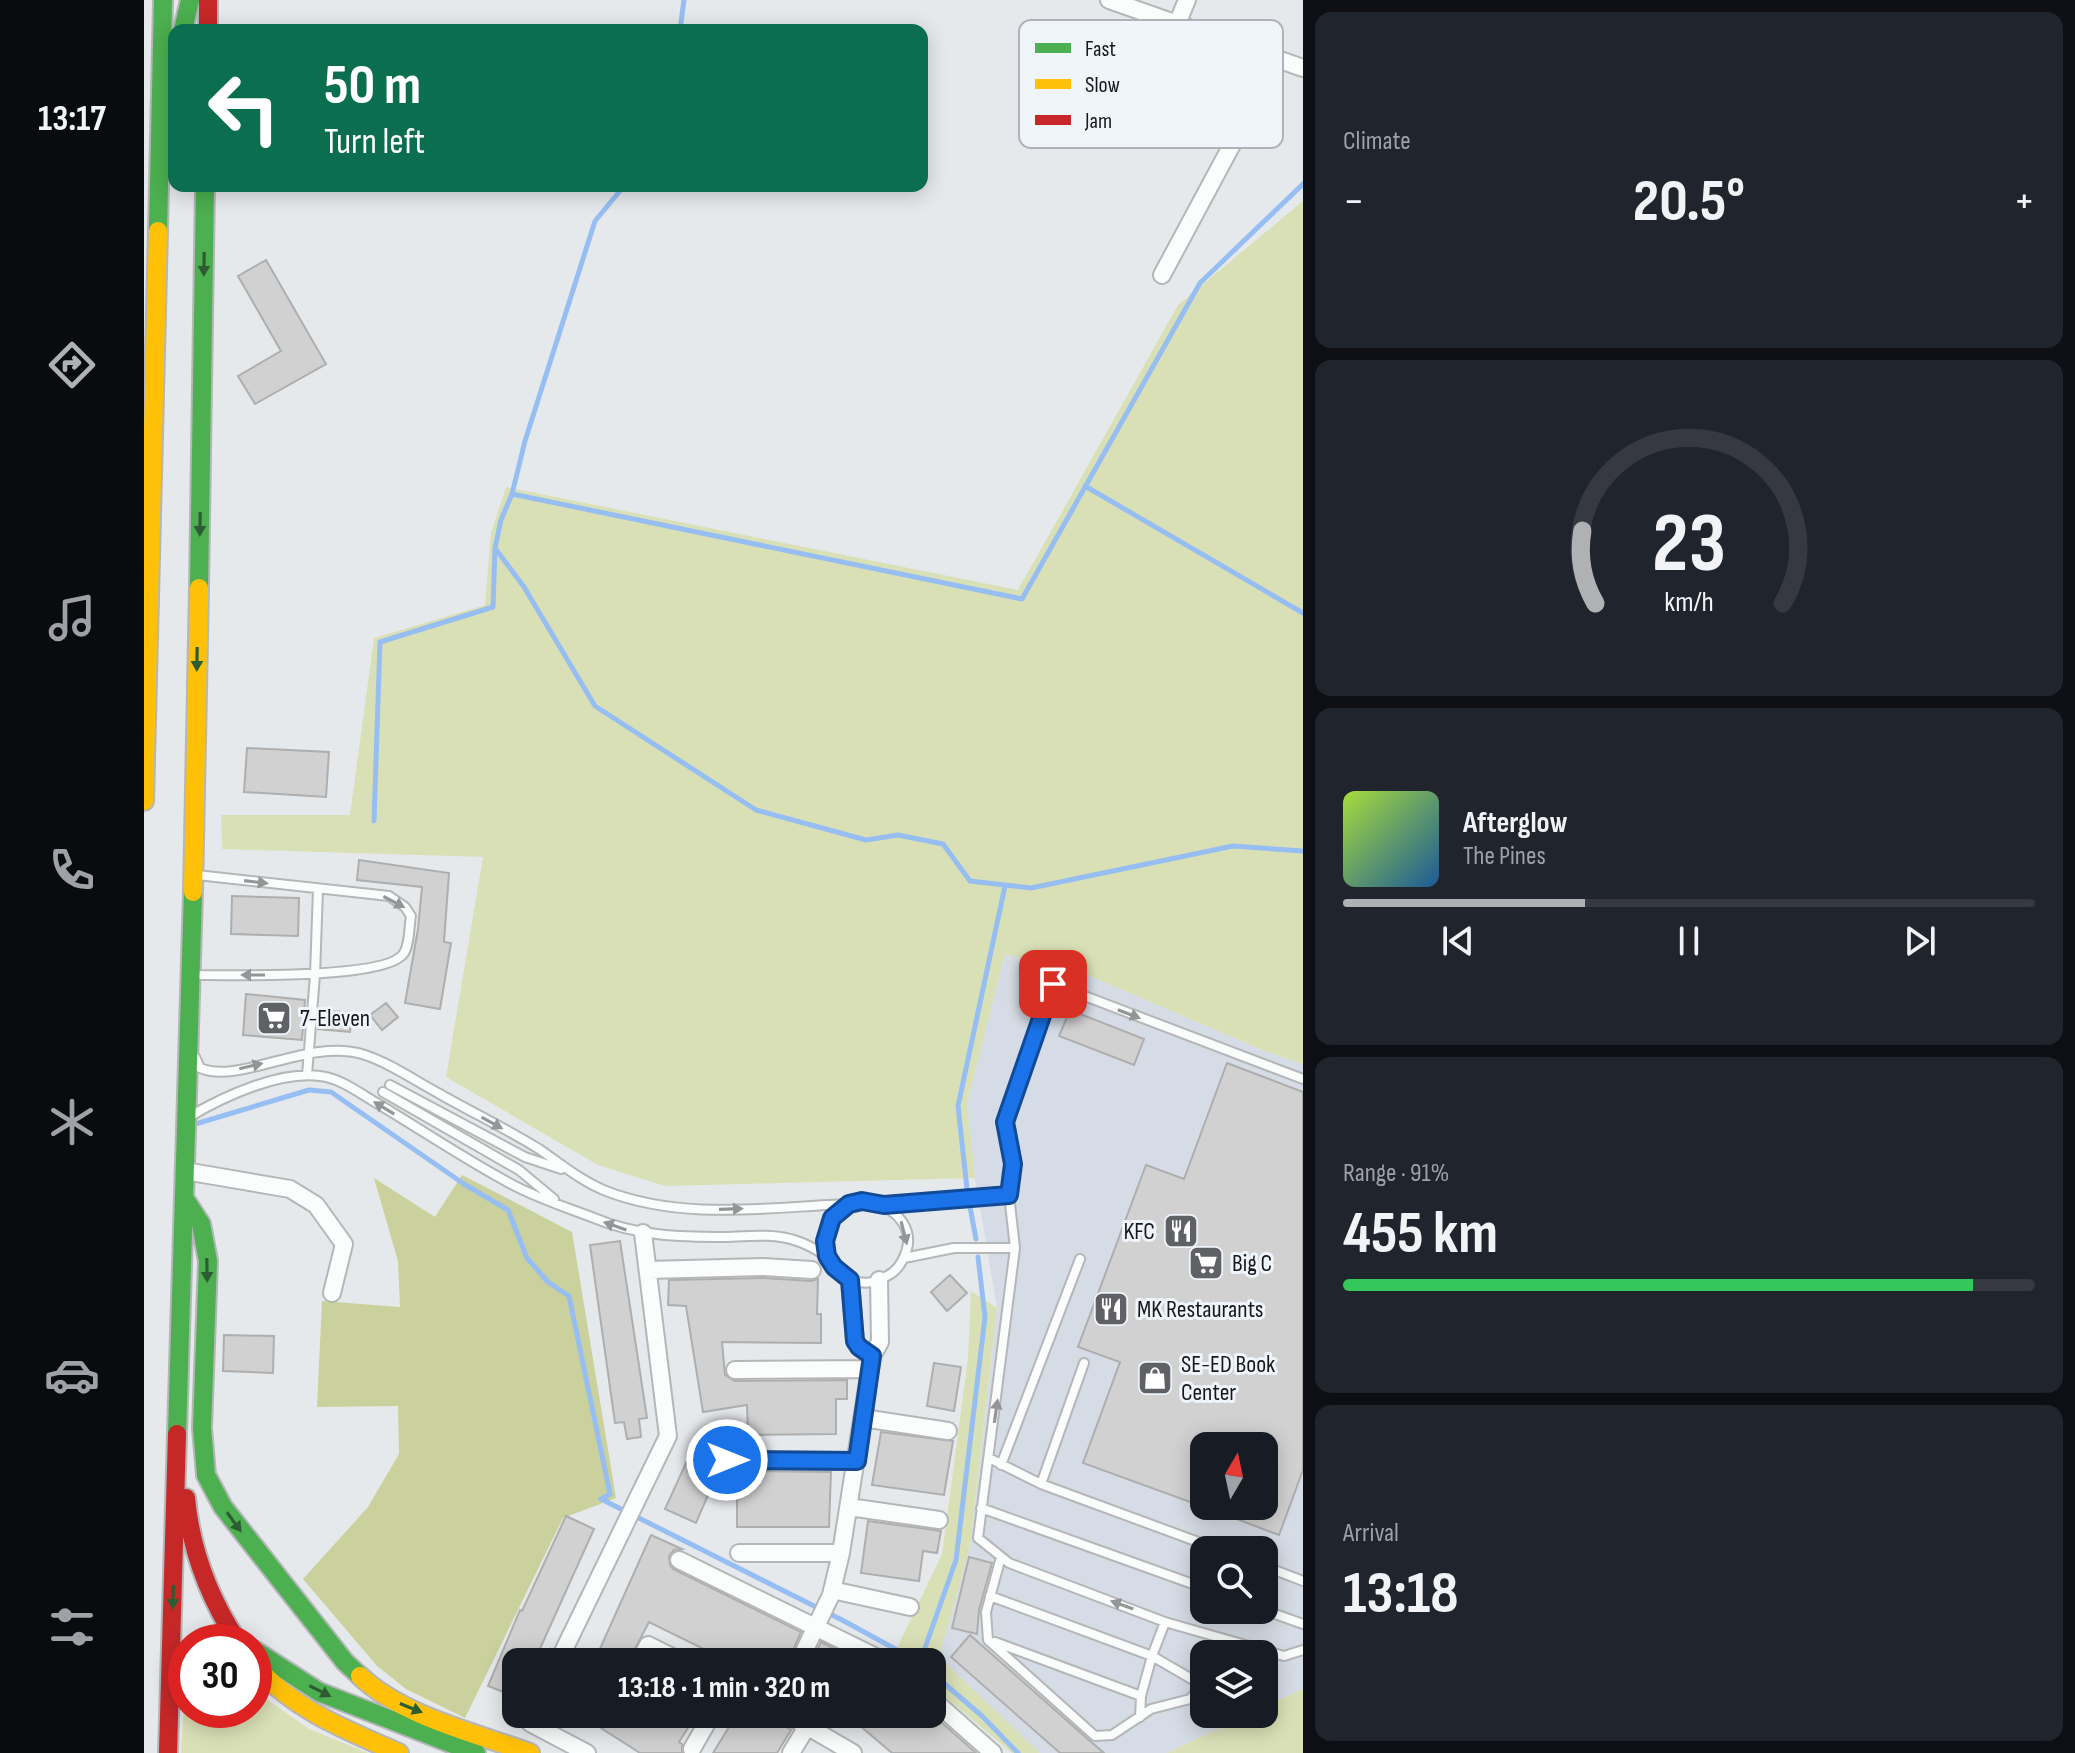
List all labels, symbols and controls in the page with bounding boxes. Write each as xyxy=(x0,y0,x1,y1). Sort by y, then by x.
legend xyxy=(1019,20,1283,148)
text: Fast xyxy=(1085,36,1116,63)
text: 50 m xyxy=(324,53,421,120)
icon: left xyxy=(192,56,296,160)
text: Slow xyxy=(1085,72,1120,99)
text: 13:17 xyxy=(38,98,106,141)
text: Jam xyxy=(1084,108,1112,135)
text: Turn left xyxy=(324,121,425,164)
text: Climate xyxy=(1343,126,1411,157)
text: 20.5° xyxy=(1633,166,1745,238)
text: − xyxy=(1343,175,1365,228)
text: + xyxy=(2013,175,2035,228)
one-way arrow xyxy=(198,252,210,277)
icon: directions xyxy=(44,337,100,393)
text: 23 xyxy=(1652,495,1726,595)
one-way arrow xyxy=(193,512,206,537)
text: km/h xyxy=(1664,585,1714,620)
icon: music xyxy=(44,590,100,646)
one-way arrow xyxy=(191,647,204,672)
text: Afterglow xyxy=(1463,805,1568,841)
text: The Pines xyxy=(1463,841,1546,872)
icon: phone xyxy=(44,842,100,898)
one-way arrow xyxy=(244,876,269,889)
one-way arrow xyxy=(383,894,405,908)
icon: previous xyxy=(1436,919,1480,963)
icon: pause xyxy=(1667,919,1711,963)
icon: next xyxy=(1898,919,1942,963)
pin xyxy=(1019,950,1087,1018)
icon: arrive xyxy=(1031,962,1075,1006)
one-way arrow xyxy=(240,969,265,981)
supermarket icon: 7-Eleven xyxy=(255,999,293,1037)
place label: 7-Eleven xyxy=(300,1004,370,1033)
one-way arrow xyxy=(1117,1008,1141,1021)
one-way arrow xyxy=(239,1059,264,1072)
icon: climate xyxy=(44,1094,100,1150)
one-way arrow xyxy=(373,1101,395,1115)
one-way arrow xyxy=(481,1116,503,1130)
text: Range · 91% xyxy=(1343,1158,1449,1189)
text: 455 km xyxy=(1343,1198,1498,1270)
one-way arrow xyxy=(719,1202,744,1215)
restaurant icon: KFC xyxy=(1162,1212,1200,1250)
place label: KFC xyxy=(1123,1217,1155,1246)
one-way arrow xyxy=(603,1219,627,1231)
one-way arrow xyxy=(898,1221,910,1246)
supermarket icon: Big C xyxy=(1187,1244,1225,1282)
place label: Big C xyxy=(1232,1249,1272,1278)
one-way arrow xyxy=(201,1258,213,1283)
restaurant icon: MK Restaurants xyxy=(1092,1290,1130,1328)
place label: MK Restaurants xyxy=(1137,1295,1263,1324)
icon: car xyxy=(44,1347,100,1403)
place label: SE-ED Book Center xyxy=(1181,1350,1275,1407)
shop icon: SE-ED Book Center xyxy=(1136,1359,1174,1397)
one-way arrow xyxy=(990,1399,1003,1424)
position arrow xyxy=(685,1418,769,1502)
north arrow xyxy=(1190,1432,1278,1520)
map controls xyxy=(1190,1432,1278,1728)
one-way arrow xyxy=(226,1511,241,1532)
text: Arrival xyxy=(1343,1518,1399,1549)
button: search xyxy=(1190,1536,1278,1624)
text: 13:18 xyxy=(1343,1558,1459,1630)
one-way arrow xyxy=(166,1585,179,1610)
one-way arrow xyxy=(1110,1598,1134,1611)
icon: filters xyxy=(44,1599,100,1655)
speed limit sign: 30 xyxy=(168,1624,272,1728)
button: layers xyxy=(1190,1640,1278,1728)
text: 13:18 · 1 min · 320 m xyxy=(618,1670,830,1706)
one-way arrow xyxy=(309,1685,332,1698)
one-way arrow xyxy=(399,1702,423,1715)

